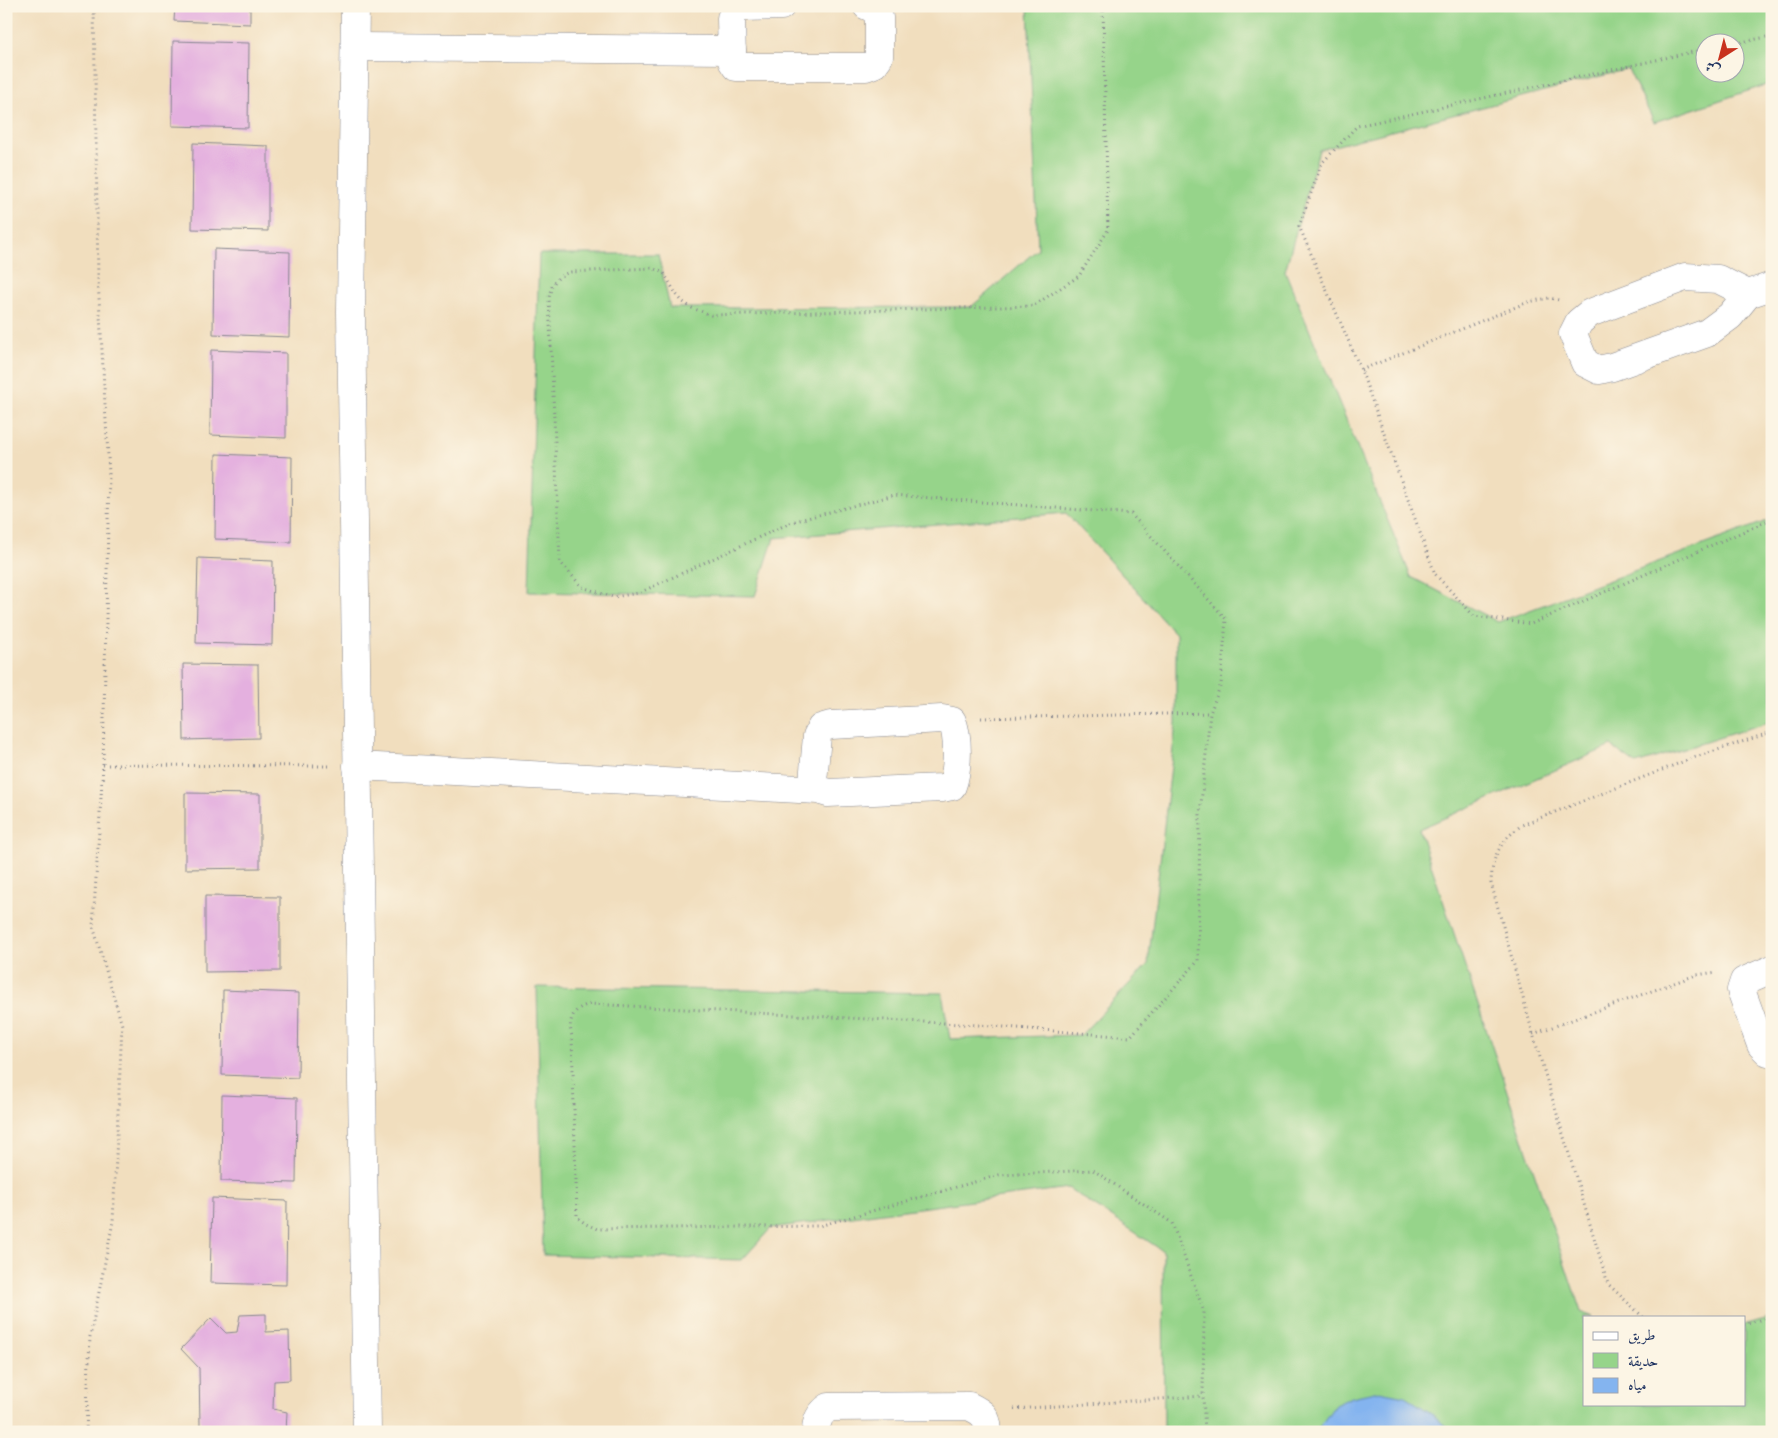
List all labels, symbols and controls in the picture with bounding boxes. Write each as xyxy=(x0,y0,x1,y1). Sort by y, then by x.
north arrow xyxy=(1696,32,1746,82)
text: ش xyxy=(1703,58,1723,77)
legend xyxy=(1583,1316,1746,1406)
text: طريق xyxy=(1628,1329,1655,1345)
text: حديقة xyxy=(1628,1355,1658,1370)
text: مياه xyxy=(1628,1379,1646,1394)

